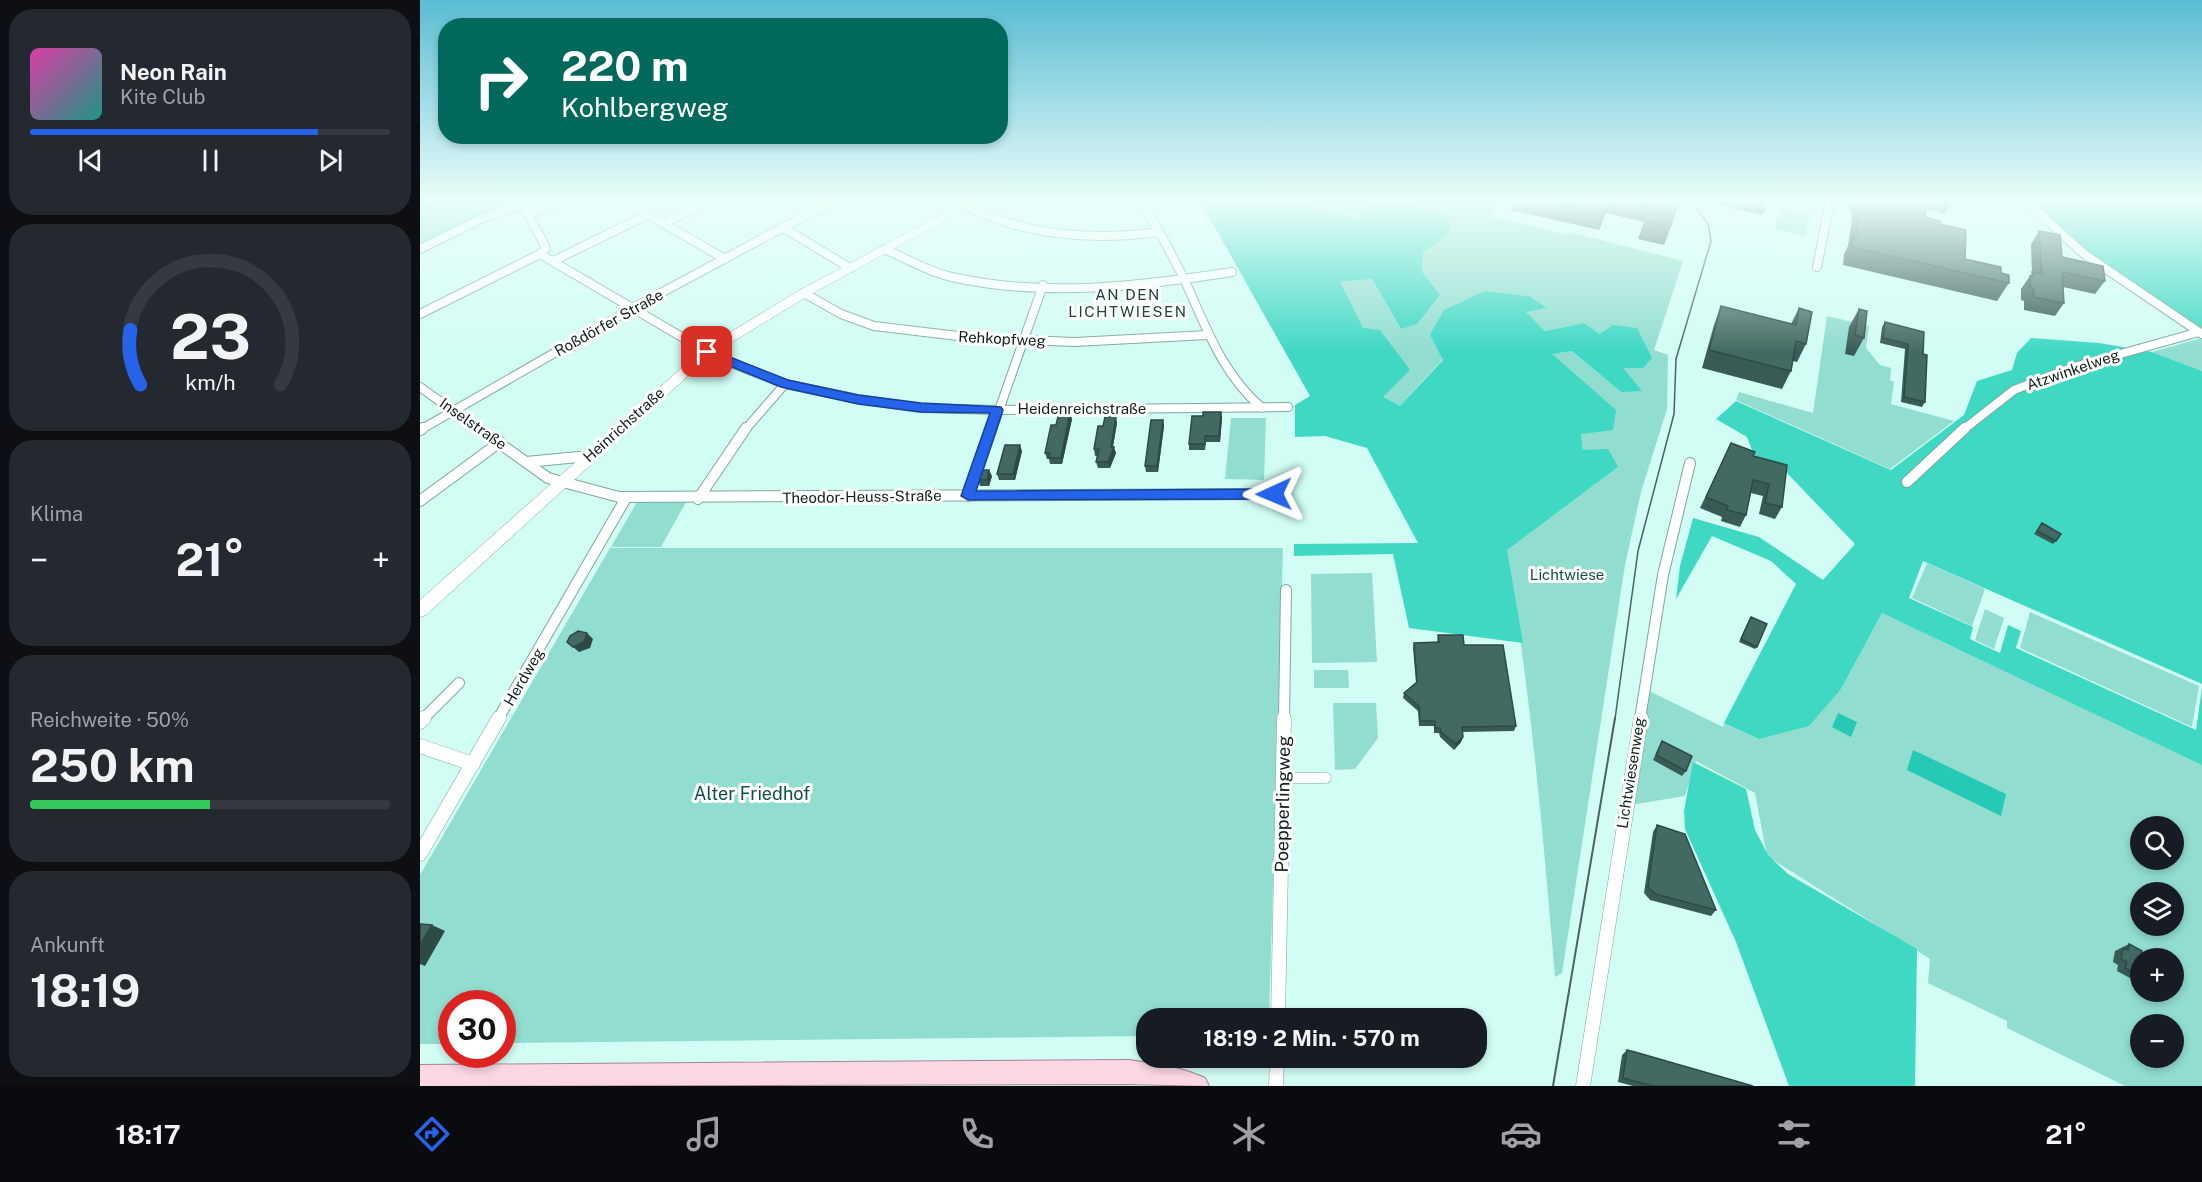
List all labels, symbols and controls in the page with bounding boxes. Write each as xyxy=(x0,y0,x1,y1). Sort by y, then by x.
text: 220 m xyxy=(561,41,689,90)
icon: right xyxy=(462,42,540,120)
text: Neon Rain xyxy=(120,59,227,85)
text: Kite Club xyxy=(120,85,205,109)
text: Kohlbergweg xyxy=(561,91,729,123)
icon: previous xyxy=(74,144,107,177)
icon: pause xyxy=(194,144,227,177)
icon: next xyxy=(314,144,347,177)
street label: Roßdörfer Straße xyxy=(552,286,666,359)
district label: AN DEN LICHTWIESEN xyxy=(1068,286,1188,320)
text: 23 xyxy=(169,300,251,373)
pin xyxy=(681,326,732,377)
street label: Rehkopfweg xyxy=(958,328,1046,349)
icon: arrive xyxy=(690,335,723,368)
street label: Atzwinkelweg xyxy=(2024,346,2121,393)
text: km/h xyxy=(185,370,235,395)
street label: Heinrichstraße xyxy=(580,384,668,465)
street label: Inselstraße xyxy=(437,394,510,453)
street label: Heidenreichstraße xyxy=(1018,400,1146,417)
position arrow xyxy=(1242,462,1306,526)
street label: Theodor-Heuss-Straße xyxy=(782,487,942,506)
text: Klima xyxy=(30,502,83,526)
text: 21° xyxy=(175,533,245,586)
text: − xyxy=(30,541,48,579)
text: + xyxy=(372,541,390,579)
park label: Lichtwiese xyxy=(1530,566,1604,583)
street label: Herdweg xyxy=(500,645,547,709)
text: Reichweite · 50% xyxy=(30,708,189,732)
street label: Lichtwiesenweg xyxy=(1613,716,1648,830)
street label: Poepperlingweg xyxy=(1271,735,1294,873)
text: 250 km xyxy=(30,739,194,792)
park label: Alter Friedhof xyxy=(694,783,810,804)
map controls xyxy=(2130,816,2184,1068)
button: search xyxy=(2130,816,2184,870)
button: layers xyxy=(2130,882,2184,936)
text: Ankunft xyxy=(30,933,105,957)
button: + xyxy=(2130,948,2184,1002)
text: 18:19 xyxy=(30,964,141,1017)
speed limit sign: 30 xyxy=(438,990,516,1068)
button: − xyxy=(2130,1014,2184,1068)
text: 18:19 · 2 Min. · 570 m xyxy=(1203,1025,1420,1051)
icon: directions xyxy=(411,1113,453,1155)
icon: music xyxy=(683,1113,725,1155)
icon: phone xyxy=(956,1113,998,1155)
icon: climate xyxy=(1228,1113,1270,1155)
icon: car xyxy=(1500,1113,1542,1155)
icon: filters xyxy=(1773,1113,1815,1155)
text: 18:17 xyxy=(115,1118,181,1150)
text: 21° xyxy=(2045,1118,2087,1150)

